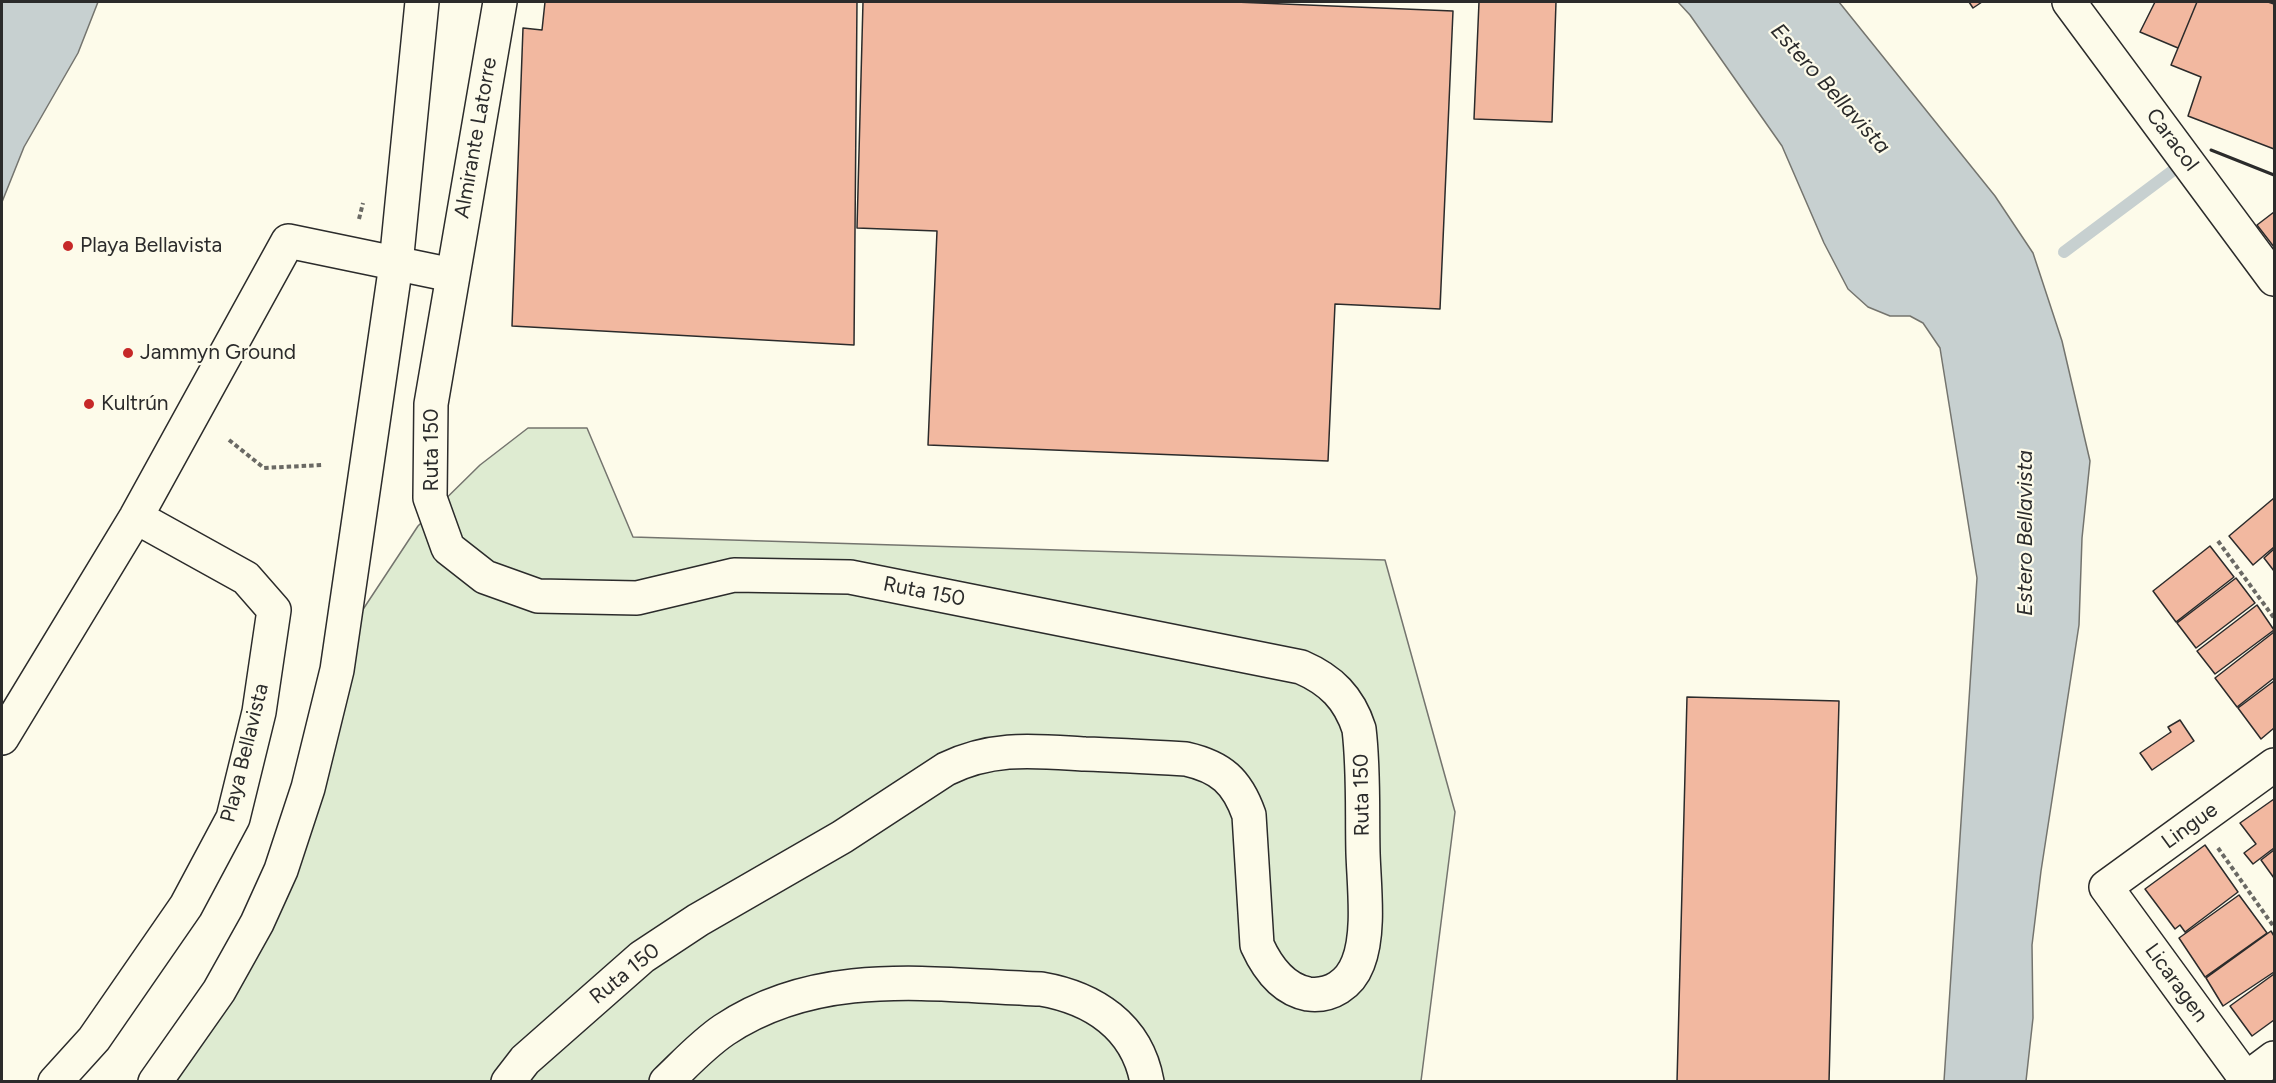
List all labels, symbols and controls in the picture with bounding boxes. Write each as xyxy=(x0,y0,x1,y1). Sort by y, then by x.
water label: Estero Bellavista xyxy=(1765,18,1895,160)
street label: Almirante Latorre xyxy=(449,56,503,220)
street label: Caracol xyxy=(2140,104,2204,176)
place label: Playa Bellavista xyxy=(80,233,222,259)
marker: Playa Bellavista xyxy=(61,239,75,253)
place label: Jammyn Ground xyxy=(140,340,296,366)
marker: Jammyn Ground xyxy=(121,346,135,360)
place label: Kultrún xyxy=(101,391,169,417)
marker: Kultrún xyxy=(82,397,96,411)
street label: Ruta 150 xyxy=(419,409,445,491)
water label: Estero Bellavista xyxy=(2013,450,2039,616)
street label: Ruta 150 xyxy=(881,572,967,612)
street label: Playa Bellavista xyxy=(216,681,274,825)
street label: Ruta 150 xyxy=(1349,753,1375,837)
street label: Lingue xyxy=(2157,797,2223,855)
street label: Ruta 150 xyxy=(585,938,665,1010)
street label: Licaragen xyxy=(2139,939,2213,1027)

